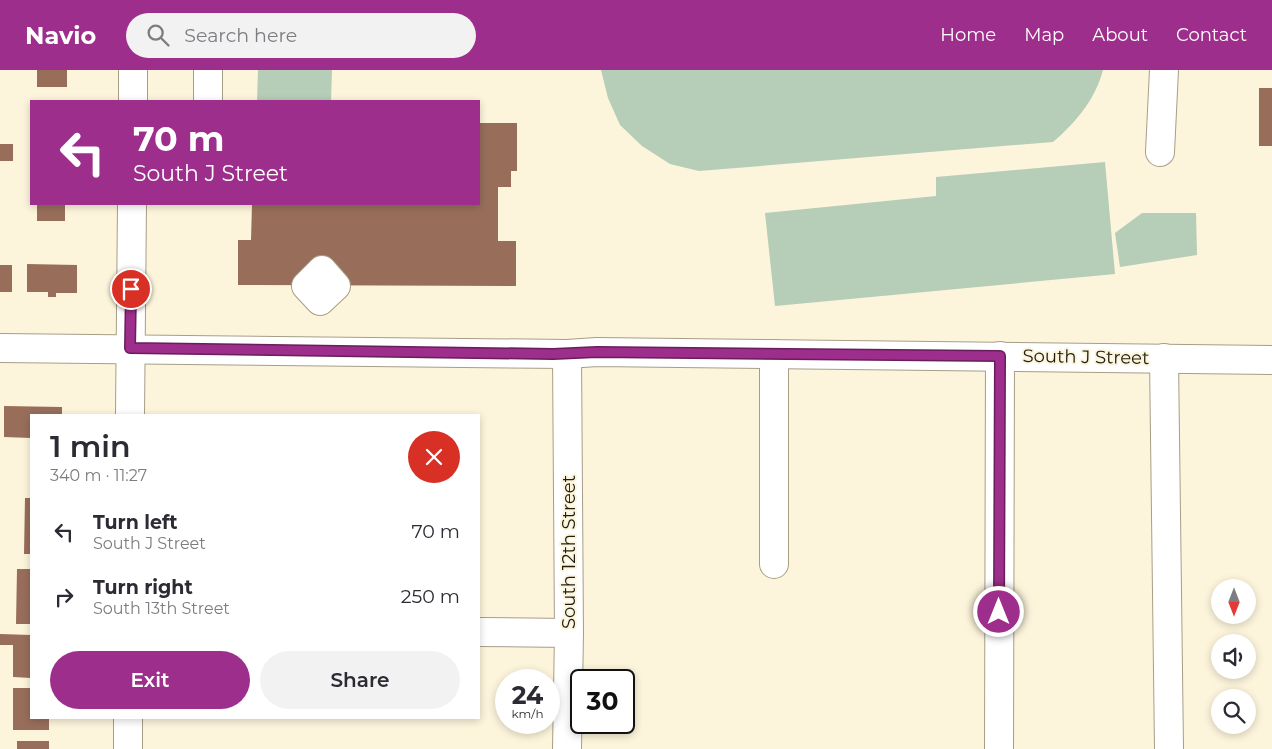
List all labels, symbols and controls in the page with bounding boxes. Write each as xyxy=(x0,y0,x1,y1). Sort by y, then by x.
search box xyxy=(126,13,476,58)
text: Navio xyxy=(25,21,96,50)
icon: search xyxy=(144,21,172,49)
text: Search here xyxy=(184,24,297,47)
text: Home xyxy=(940,24,996,46)
text: Map xyxy=(1024,24,1064,46)
text: About xyxy=(1092,24,1148,46)
text: Contact xyxy=(1176,24,1247,46)
text: 70 m xyxy=(133,117,224,160)
icon: left xyxy=(50,120,115,185)
text: South J Street xyxy=(133,160,288,187)
pin xyxy=(110,268,152,310)
icon: arrive xyxy=(117,275,145,303)
street label: South J Street xyxy=(1022,345,1150,369)
text: 1 min xyxy=(50,428,131,465)
button: close xyxy=(408,431,460,483)
text: 340 m · 11:27 xyxy=(50,466,147,485)
street label: South 12th Street xyxy=(558,475,580,629)
text: Turn left xyxy=(93,511,178,534)
icon: left xyxy=(50,518,78,546)
text: 70 m xyxy=(411,520,460,543)
text: South J Street xyxy=(93,534,206,553)
text: Turn right xyxy=(93,576,193,599)
north arrow xyxy=(1211,579,1256,624)
map controls xyxy=(1211,579,1256,734)
icon: right xyxy=(50,583,78,611)
text: 250 m xyxy=(401,585,460,608)
position arrow xyxy=(972,585,1024,637)
text: South 13th Street xyxy=(93,599,230,618)
button: sound xyxy=(1211,634,1256,679)
button: Exit xyxy=(50,651,250,709)
button: Share xyxy=(260,651,460,709)
speed limit sign: 30 xyxy=(570,669,635,734)
text: 24 xyxy=(512,680,543,710)
button: search xyxy=(1211,689,1256,734)
text: km/h xyxy=(511,706,544,721)

